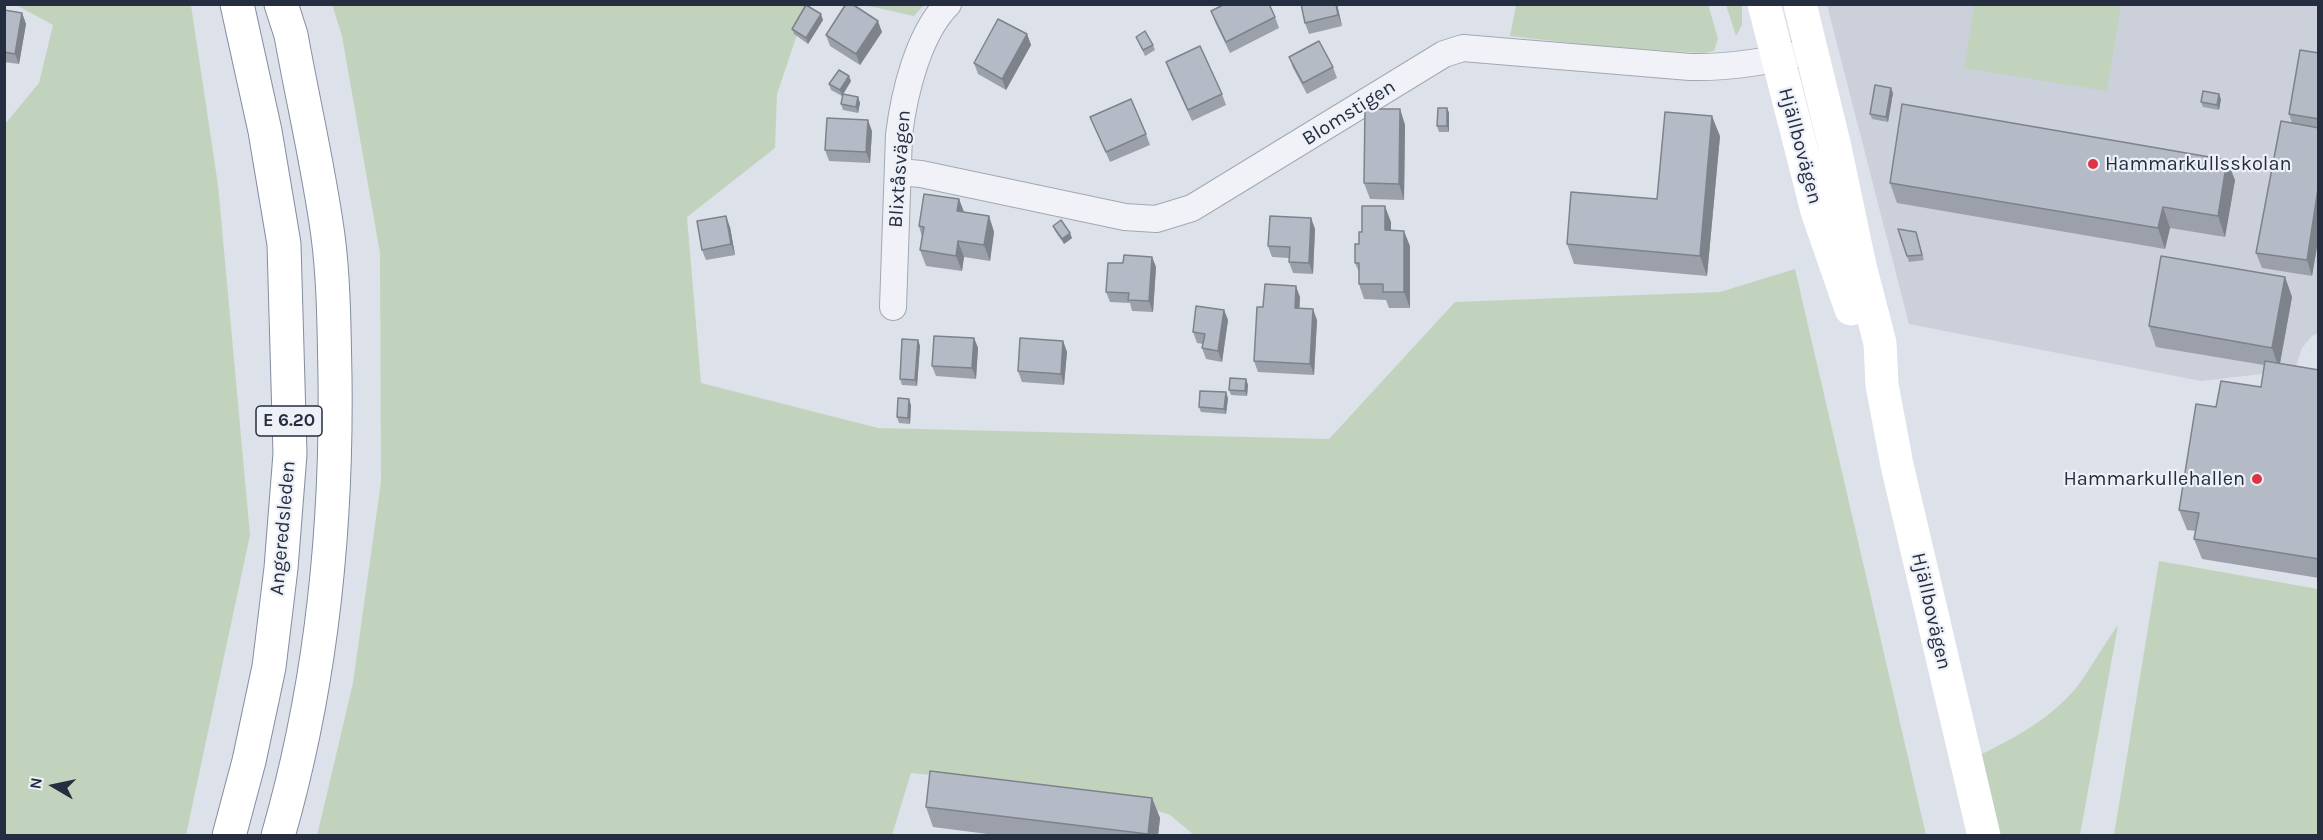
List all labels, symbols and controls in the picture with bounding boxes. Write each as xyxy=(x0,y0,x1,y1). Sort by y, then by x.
street label: Blomstigen xyxy=(1298,75,1400,151)
street label: Hjällbovägen xyxy=(1773,85,1827,207)
street label: Blixtåsvägen xyxy=(884,109,916,229)
place label: Hammarkullsskolan xyxy=(2105,152,2292,176)
marker: Hammarkullsskolan xyxy=(2086,157,2100,171)
road number: E 6.20 xyxy=(256,406,322,436)
street label: Angeredsleden xyxy=(265,460,301,596)
place label: Hammarkullehallen xyxy=(2063,467,2245,491)
marker: Hammarkullehallen xyxy=(2250,472,2264,486)
street label: Hjällbovägen xyxy=(1906,550,1956,672)
north arrow xyxy=(24,756,84,816)
text: N xyxy=(25,776,46,790)

